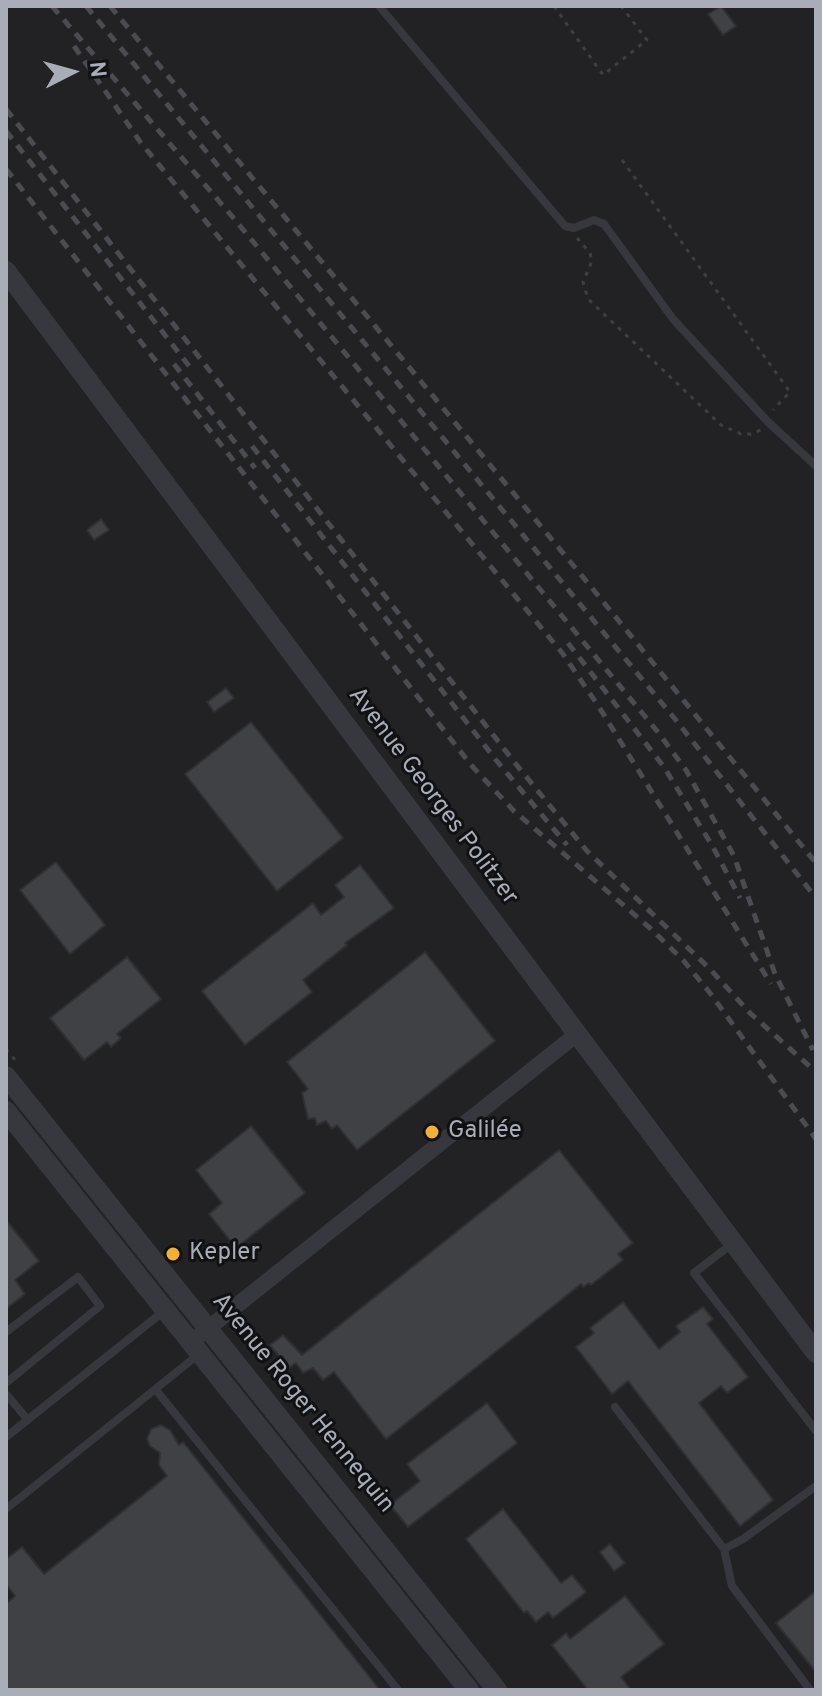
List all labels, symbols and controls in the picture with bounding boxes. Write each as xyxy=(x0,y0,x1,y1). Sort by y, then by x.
north arrow xyxy=(32,32,112,112)
text: N xyxy=(82,60,111,79)
street label: Avenue Georges Politzer xyxy=(341,683,523,911)
place label: Galilée xyxy=(448,1118,522,1146)
marker: Galilée xyxy=(423,1123,441,1141)
place label: Kepler xyxy=(189,1240,260,1268)
marker: Kepler xyxy=(164,1245,182,1263)
street label: Avenue Roger Hennequin xyxy=(205,1288,399,1520)

